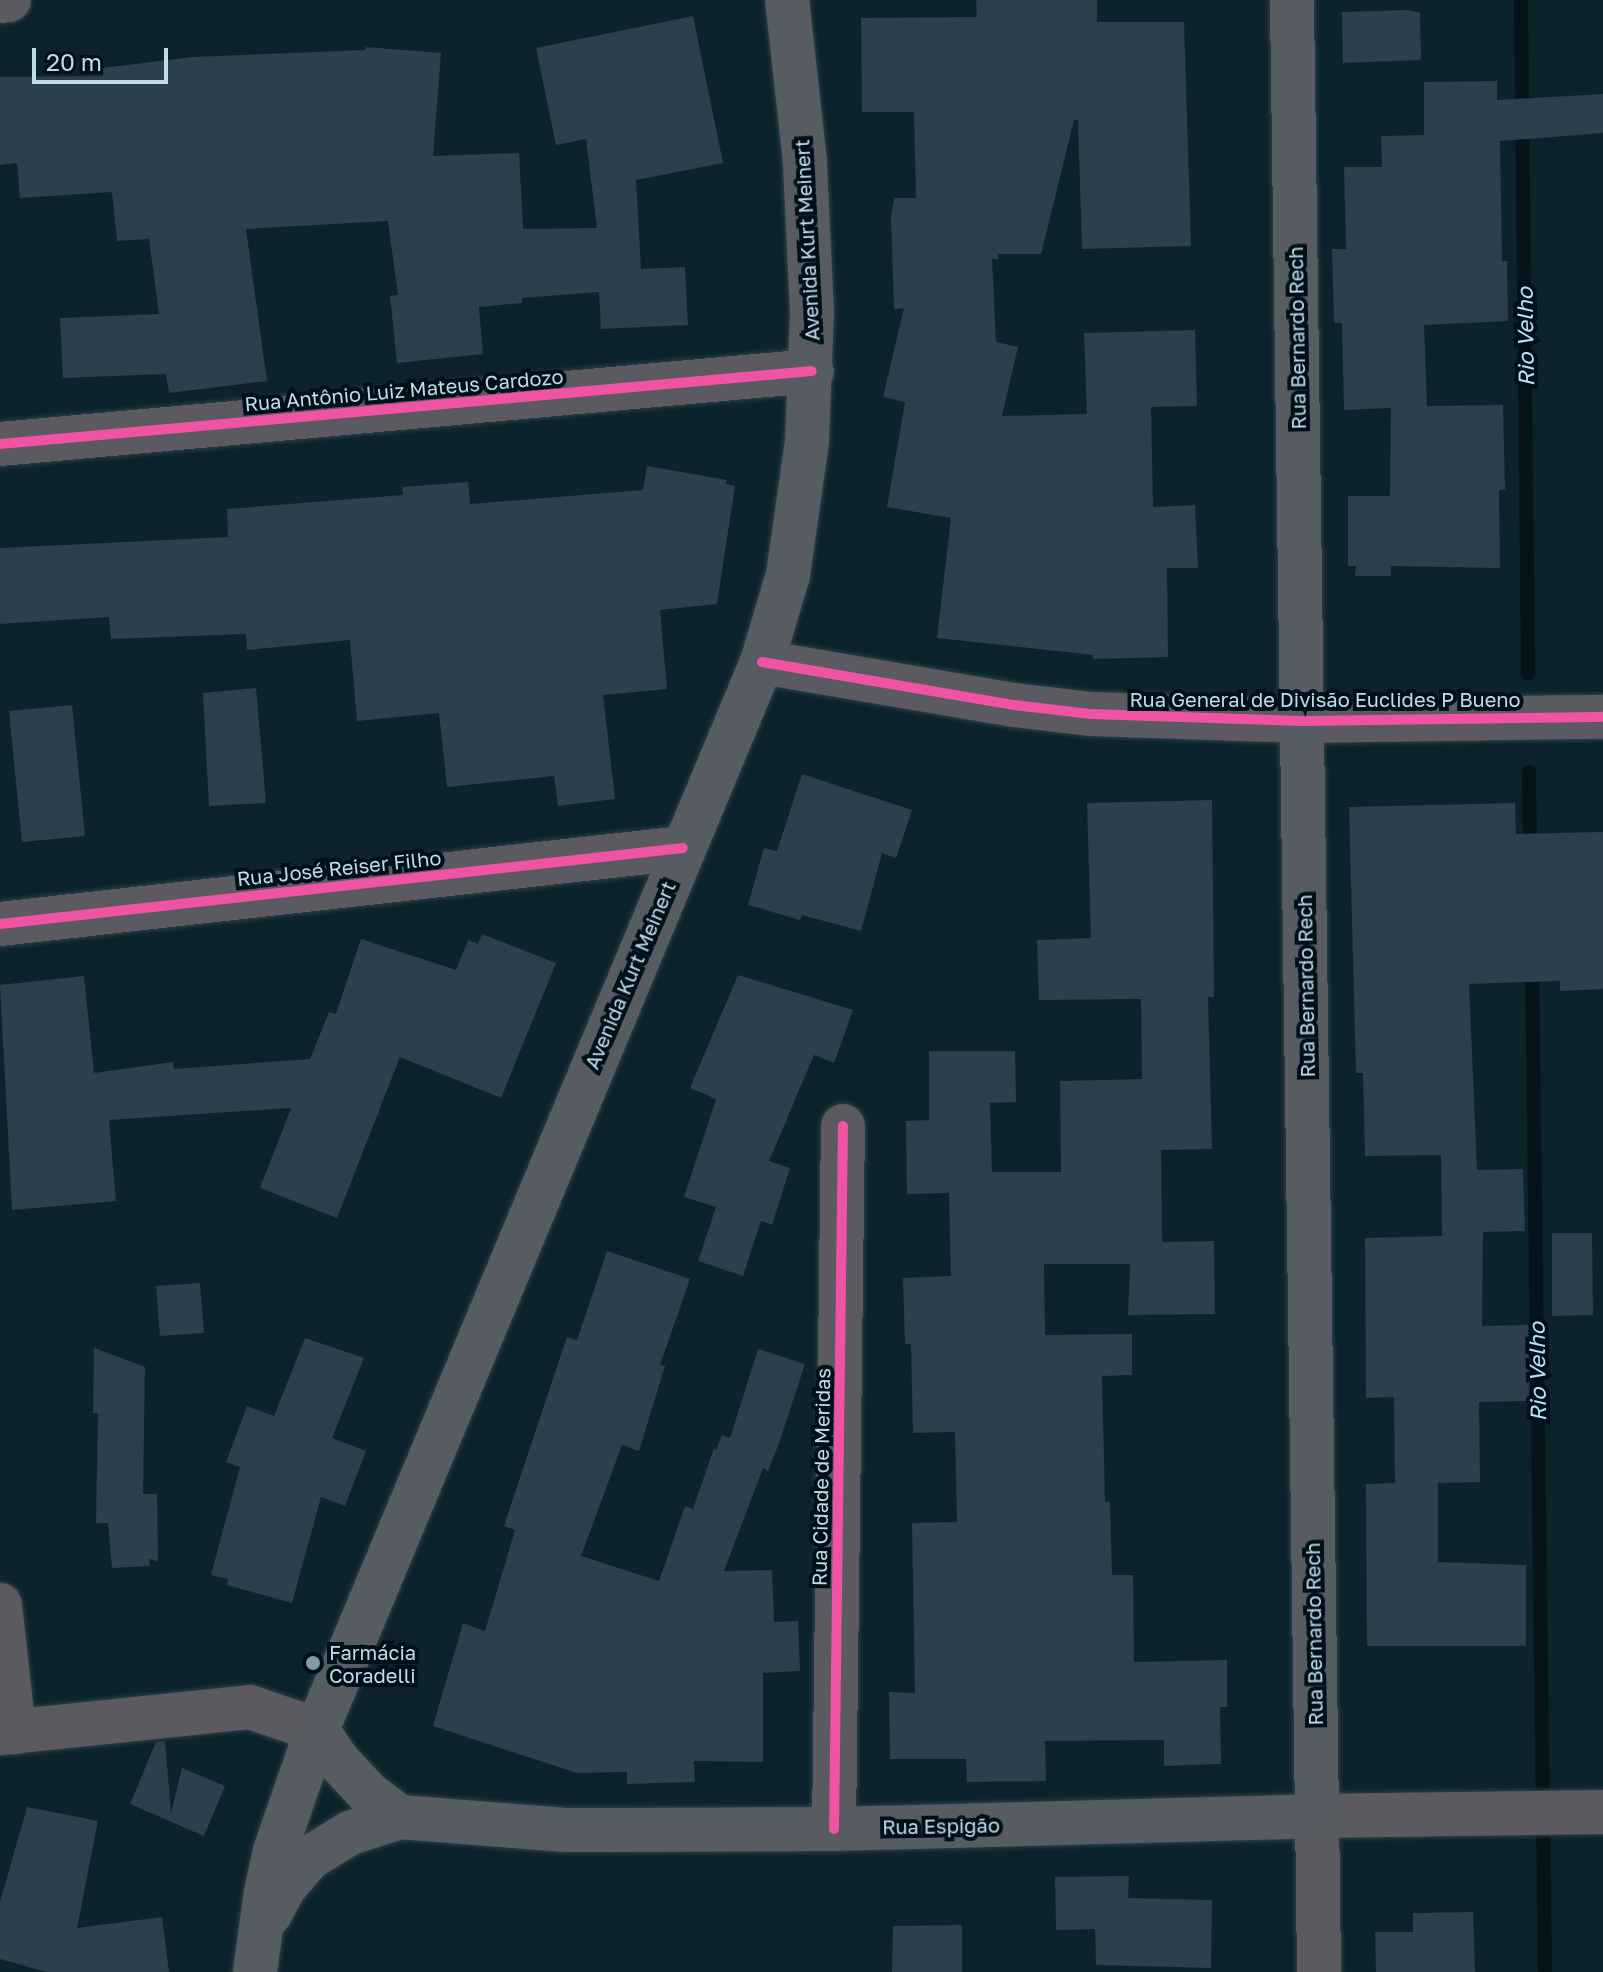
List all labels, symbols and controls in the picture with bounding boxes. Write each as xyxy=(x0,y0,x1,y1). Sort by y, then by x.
scale bar xyxy=(36,32,172,82)
text: 20 m xyxy=(46,47,102,76)
street label: Avenida Kurt Meinert xyxy=(790,139,824,341)
street label: Rua Bernardo Rech xyxy=(1283,246,1311,430)
water label: Rio Velho xyxy=(1511,287,1539,387)
street label: Rua Antônio Luiz Mateus Cardozo xyxy=(244,364,564,416)
street label: Rua General de Divisão Euclides P Bueno xyxy=(1129,687,1521,711)
street label: Rua José Reiser Filho xyxy=(236,845,442,891)
street label: Avenida Kurt Meinert xyxy=(580,877,680,1073)
street label: Rua Bernardo Rech xyxy=(1292,894,1320,1078)
water label: Rio Velho xyxy=(1523,1322,1551,1422)
street label: Rua Cidade de Meridas xyxy=(807,1368,835,1586)
street label: Rua Bernardo Rech xyxy=(1300,1542,1328,1726)
place label: Farmácia Coradelli xyxy=(329,1640,416,1687)
marker: Farmácia Coradelli xyxy=(304,1654,322,1672)
street label: Rua Espigão xyxy=(882,1813,1000,1839)

